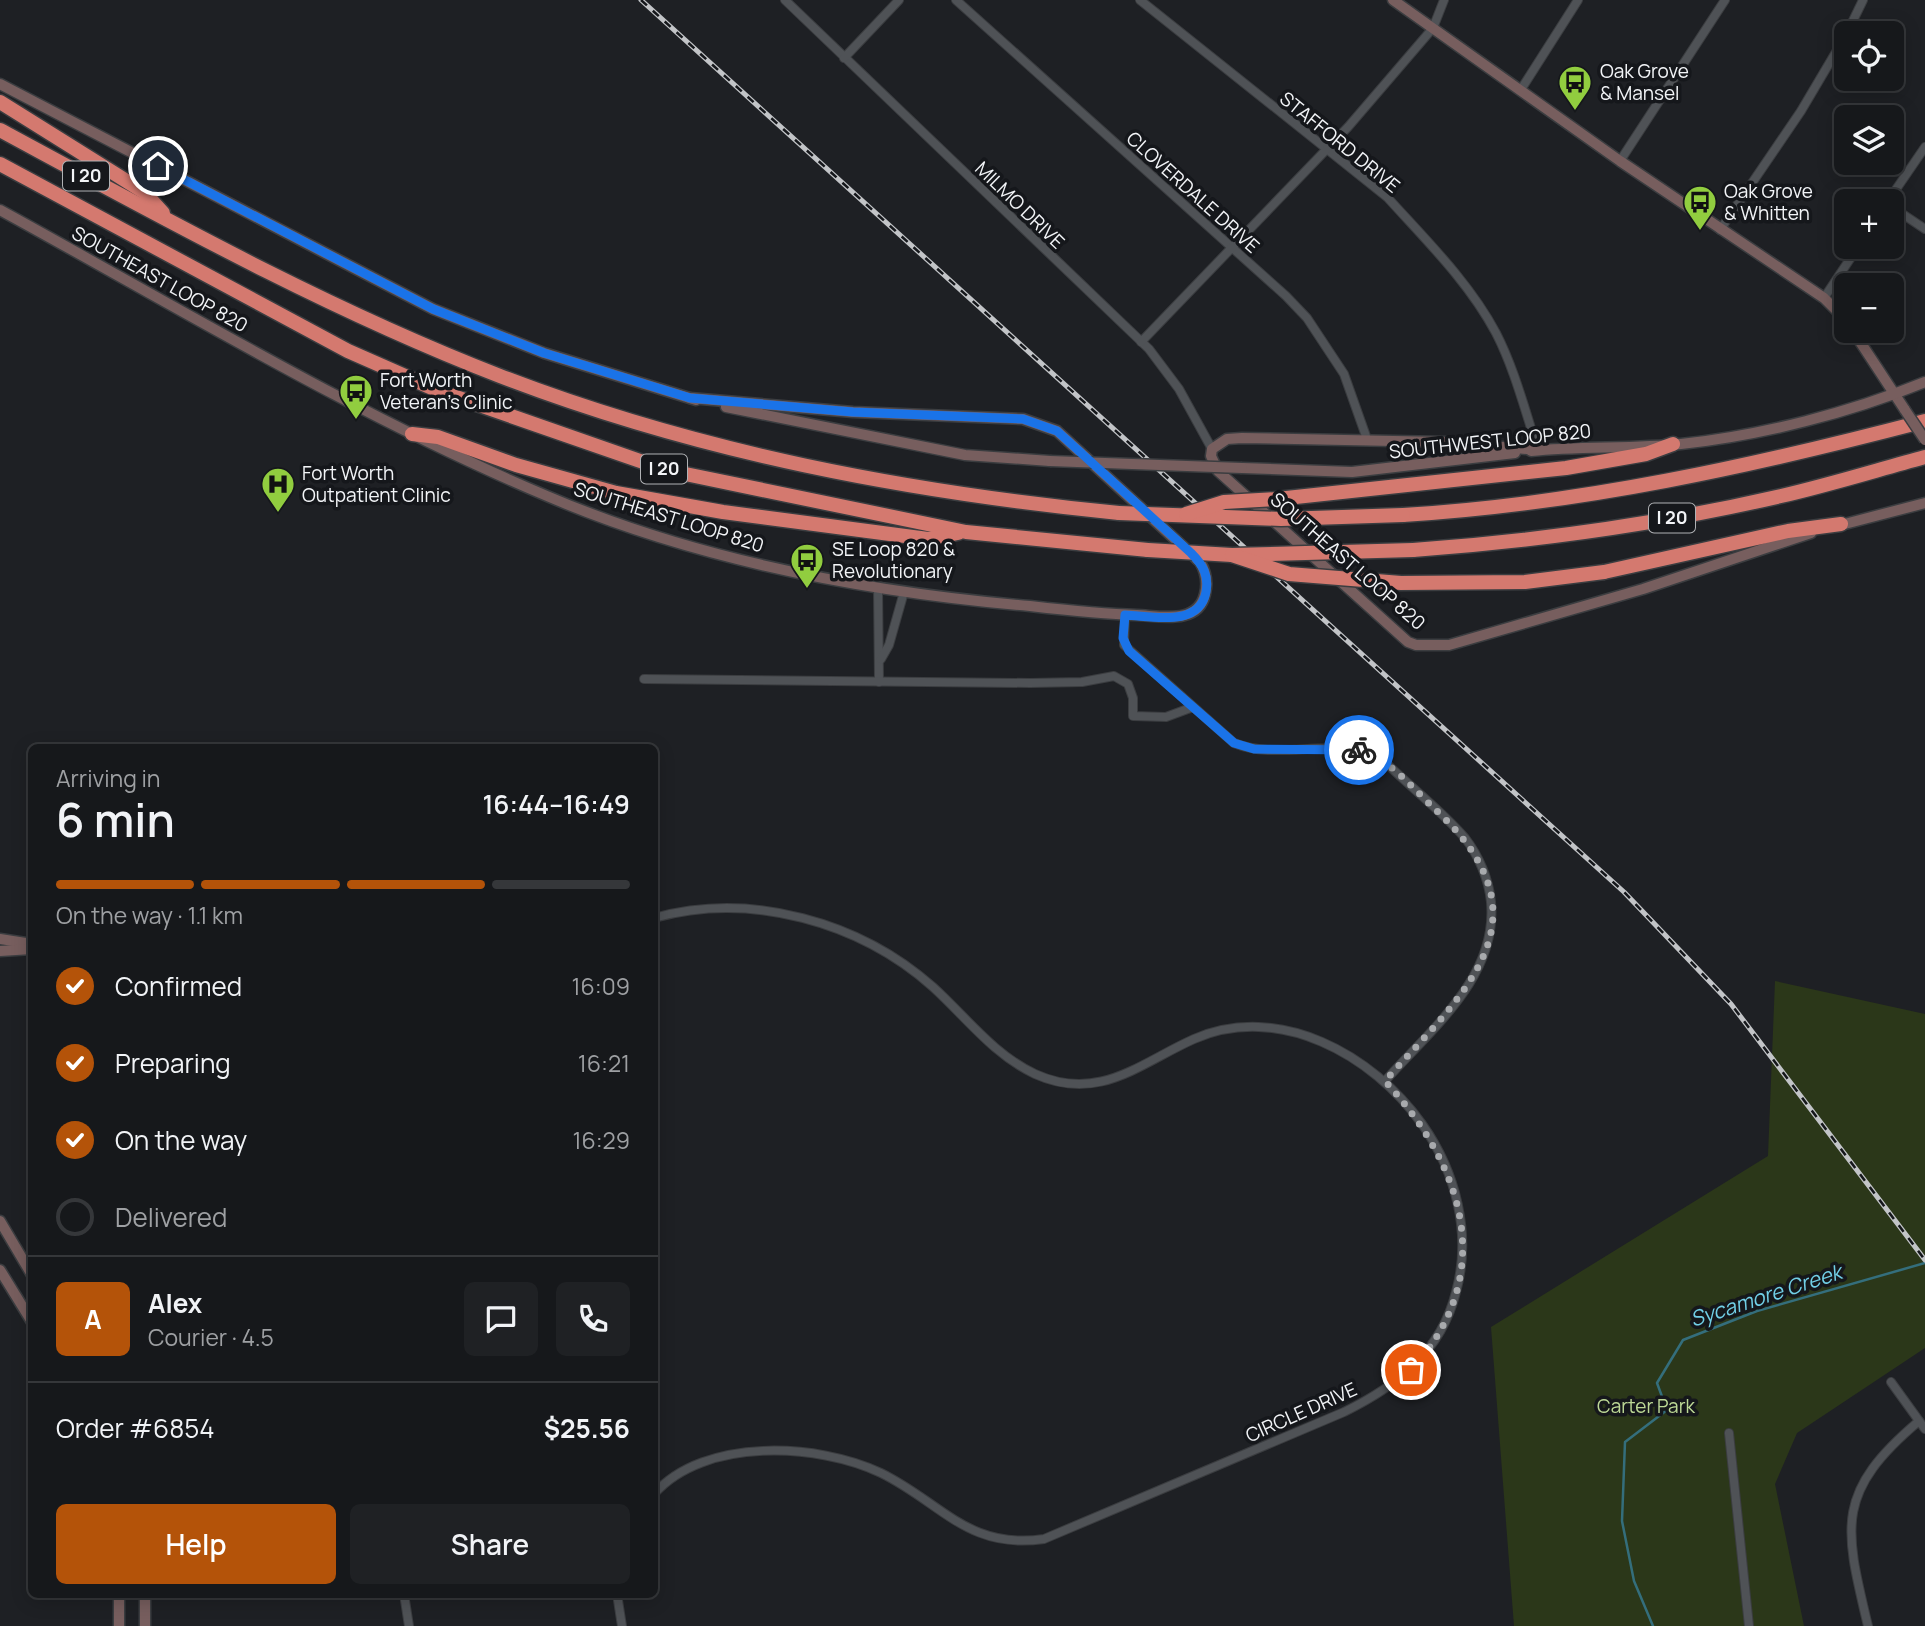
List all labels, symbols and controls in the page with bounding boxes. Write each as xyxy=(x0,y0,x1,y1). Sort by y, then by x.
map controls xyxy=(1834,21,1904,343)
button: locate xyxy=(1834,21,1904,91)
place label: Oak Grove & Mansel xyxy=(1600,58,1689,106)
bus stop icon: Oak Grove & Mansel xyxy=(1556,63,1594,112)
street label: STAFFORD DRIVE xyxy=(1274,85,1406,199)
button: layers xyxy=(1834,105,1904,175)
street label: CLOVERDALE DRIVE xyxy=(1121,125,1265,259)
pin xyxy=(128,136,188,196)
icon: home xyxy=(139,147,177,185)
street label: MILMO DRIVE xyxy=(970,156,1070,254)
road number: I 20 xyxy=(63,162,109,190)
place label: Oak Grove & Whitten xyxy=(1724,178,1813,226)
bus stop icon: Oak Grove & Whitten xyxy=(1681,183,1719,232)
button: + xyxy=(1834,189,1904,259)
street label: SOUTHEAST LOOP 820 xyxy=(67,220,253,338)
button: − xyxy=(1834,273,1904,343)
place label: Fort Worth Veteran's Clinic xyxy=(380,367,513,415)
bus stop icon: Fort Worth Veteran's Clinic xyxy=(337,372,375,421)
street label: SOUTHWEST LOOP 820 xyxy=(1388,417,1592,465)
road number: I 20 xyxy=(641,454,687,484)
place label: Fort Worth Outpatient Clinic xyxy=(302,460,451,508)
hospital icon: Fort Worth Outpatient Clinic xyxy=(259,465,297,514)
street label: SOUTHEAST LOOP 820 xyxy=(571,476,767,558)
street label: SOUTHEAST LOOP 820 xyxy=(1265,486,1431,636)
road number: I 20 xyxy=(1649,504,1695,532)
place label: SE Loop 820 & Revolutionary xyxy=(832,536,956,584)
bus stop icon: SE Loop 820 & Revolutionary xyxy=(788,541,826,590)
courier xyxy=(1324,715,1394,785)
icon: bike xyxy=(1340,731,1378,769)
text: Arriving in xyxy=(56,762,161,794)
text: 16:44–16:49 xyxy=(482,786,630,822)
text: 6 min xyxy=(56,788,175,851)
text: On the way · 1.1 km xyxy=(56,899,243,931)
icon: check xyxy=(56,967,94,1005)
text: Confirmed xyxy=(115,968,242,1004)
text: 16:09 xyxy=(572,970,630,1002)
icon: check xyxy=(56,1044,94,1082)
text: Preparing xyxy=(115,1045,231,1081)
text: 16:21 xyxy=(578,1047,630,1079)
icon: check xyxy=(56,1121,94,1159)
text: On the way xyxy=(115,1122,247,1158)
text: 16:29 xyxy=(573,1124,630,1156)
text: Delivered xyxy=(115,1199,227,1235)
water label: Sycamore Creek xyxy=(1686,1257,1848,1333)
button: chat xyxy=(464,1282,538,1356)
button: phone xyxy=(556,1282,630,1356)
text: Alex xyxy=(148,1285,202,1321)
text: A xyxy=(84,1301,102,1337)
text: Courier · 4.5 xyxy=(148,1321,274,1353)
pin xyxy=(1381,1340,1441,1400)
icon: bag xyxy=(1392,1351,1430,1389)
street label: CIRCLE DRIVE xyxy=(1241,1376,1361,1448)
park label: Carter Park xyxy=(1597,1393,1695,1419)
text: Order #6854 xyxy=(56,1410,215,1446)
text: $25.56 xyxy=(544,1410,630,1446)
button: Help xyxy=(56,1504,336,1584)
button: Share xyxy=(350,1504,630,1584)

